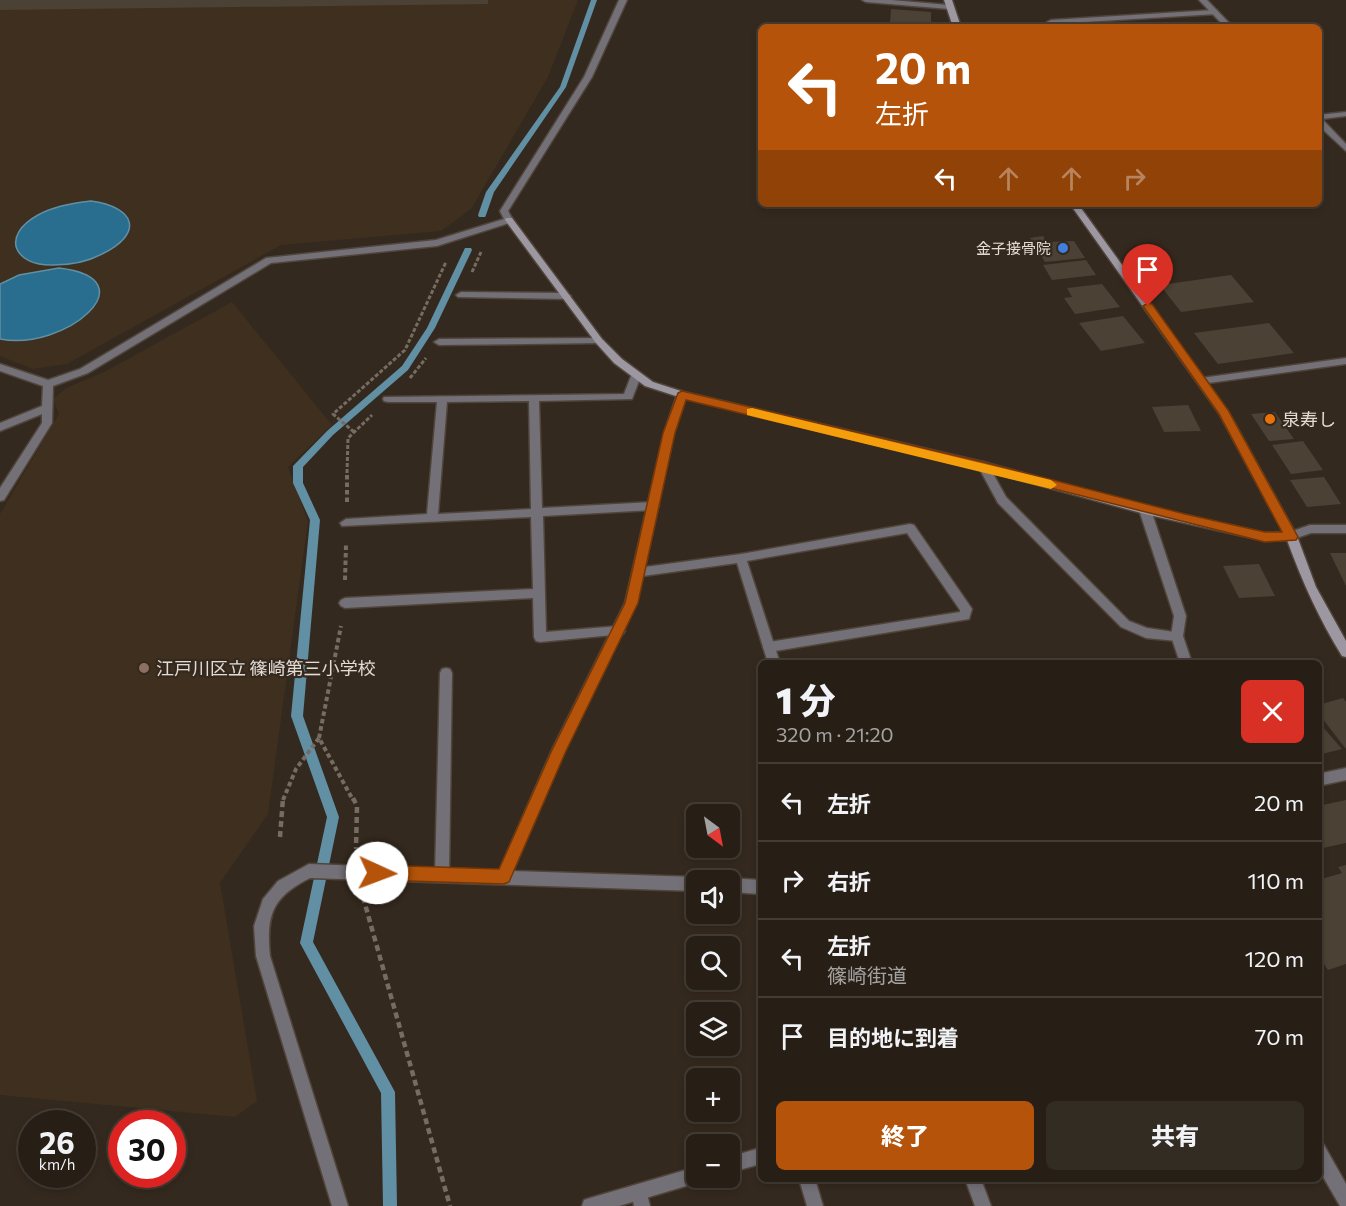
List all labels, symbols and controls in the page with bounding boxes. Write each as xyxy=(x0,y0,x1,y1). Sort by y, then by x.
text: 20 m xyxy=(875,41,971,93)
icon: left xyxy=(776,48,854,126)
text: 左折 xyxy=(875,97,929,130)
icon: left xyxy=(929,162,962,195)
icon: ahead xyxy=(992,162,1025,195)
icon: ahead xyxy=(1055,162,1088,195)
icon: right xyxy=(1118,162,1151,195)
place label: 金子接骨院 xyxy=(976,239,1051,257)
marker: 金子接骨院 xyxy=(1056,241,1070,255)
pin xyxy=(1122,244,1173,306)
icon: arrive xyxy=(1131,253,1164,286)
place label: 泉寿し xyxy=(1282,408,1336,430)
marker: 泉寿し xyxy=(1263,412,1277,426)
place label: 江戸川区立 篠崎第三小学校 xyxy=(156,657,375,679)
marker: 江戸川区立 篠崎第三小学校 xyxy=(137,661,151,675)
text: 1 分 xyxy=(776,677,836,721)
button: close xyxy=(1241,680,1304,743)
text: 320 m · 21:20 xyxy=(776,722,894,746)
icon: left xyxy=(776,786,809,819)
text: 20 m xyxy=(1254,789,1304,816)
text: 左折 xyxy=(827,790,871,817)
north arrow xyxy=(686,804,740,858)
map controls xyxy=(686,804,740,1188)
position arrow xyxy=(345,841,409,905)
icon: right xyxy=(776,864,809,897)
text: 110 m xyxy=(1247,867,1304,894)
text: 右折 xyxy=(827,868,871,895)
button: sound xyxy=(686,870,740,924)
text: 左折 xyxy=(827,932,871,959)
button: search xyxy=(686,936,740,990)
icon: left xyxy=(776,942,809,975)
text: 120 m xyxy=(1245,945,1304,972)
text: 篠崎街道 xyxy=(827,963,907,987)
button: layers xyxy=(686,1002,740,1056)
icon: arrive xyxy=(776,1020,809,1053)
text: 70 m xyxy=(1255,1023,1304,1050)
text: 目的地に到着 xyxy=(827,1024,959,1051)
button: + xyxy=(686,1068,740,1122)
button: 終了 xyxy=(776,1101,1034,1170)
button: 共有 xyxy=(1046,1101,1304,1170)
speed limit sign: 30 xyxy=(108,1110,186,1188)
text: 26 xyxy=(39,1123,75,1160)
button: − xyxy=(686,1134,740,1188)
text: km/h xyxy=(39,1155,75,1173)

